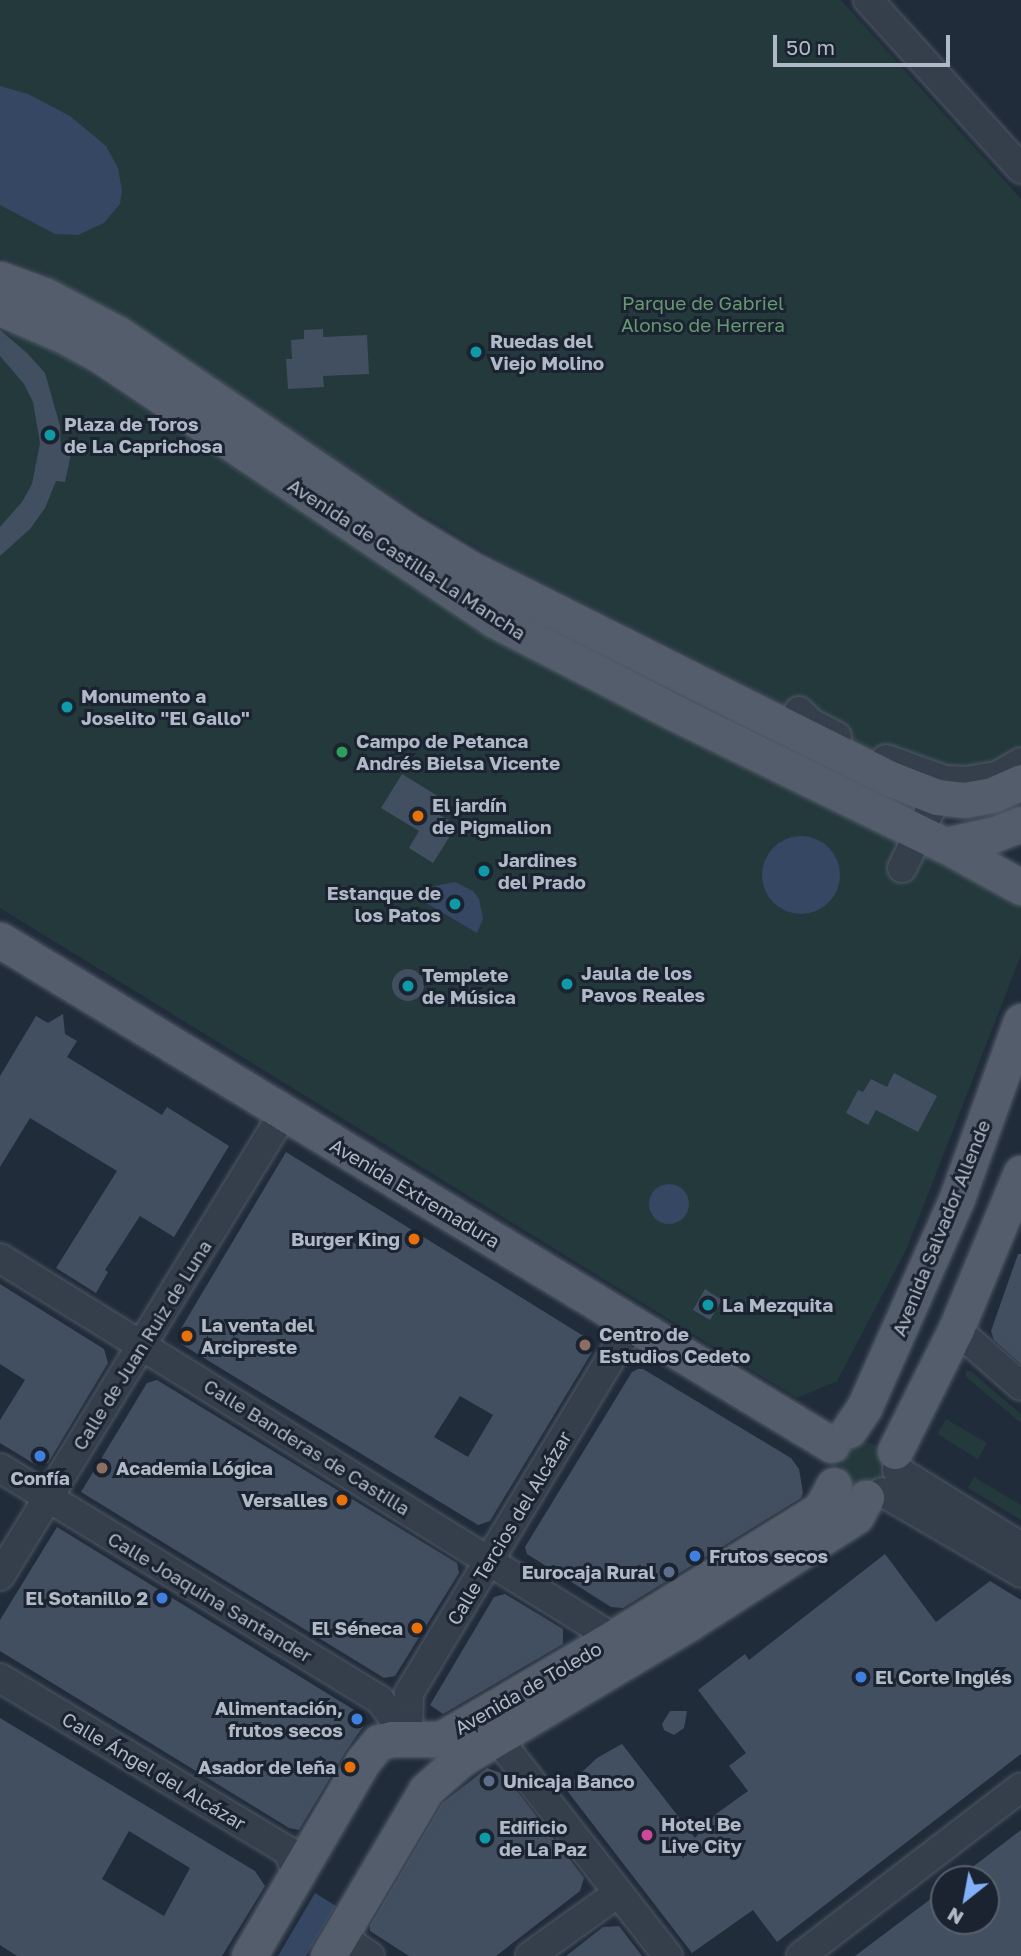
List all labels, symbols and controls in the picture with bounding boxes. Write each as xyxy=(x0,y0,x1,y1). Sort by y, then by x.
scale bar xyxy=(776,21,953,65)
text: 50 m xyxy=(786,34,835,60)
park label: Parque de Gabriel Alonso de Herrera xyxy=(621,292,785,336)
place label: Ruedas del Viejo Molino xyxy=(490,330,604,374)
marker: Ruedas del Viejo Molino xyxy=(468,344,484,360)
place label: Plaza de Toros de La Caprichosa xyxy=(64,413,223,457)
marker: Plaza de Toros de La Caprichosa xyxy=(42,427,58,443)
street label: Avenida de Castilla-La Mancha xyxy=(284,474,530,644)
place label: Monumento a Joselito "El Gallo" xyxy=(81,685,250,729)
marker: Monumento a Joselito "El Gallo" xyxy=(59,699,75,715)
place label: Campo de Petanca Andrés Bielsa Vicente xyxy=(356,730,560,774)
marker: Campo de Petanca Andrés Bielsa Vicente xyxy=(334,744,350,760)
place label: El jardín de Pigmalion xyxy=(432,794,551,838)
marker: El jardín de Pigmalion xyxy=(410,808,426,824)
place label: Jardines del Prado xyxy=(498,849,586,893)
marker: Jardines del Prado xyxy=(476,863,492,879)
place label: Estanque de los Patos xyxy=(327,882,441,926)
marker: Estanque de los Patos xyxy=(447,896,463,912)
place label: Jaula de los Pavos Reales xyxy=(581,962,705,1006)
place label: Templete de Música xyxy=(422,964,516,1008)
marker: Jaula de los Pavos Reales xyxy=(559,976,575,992)
marker: Templete de Música xyxy=(400,978,416,994)
street label: Avenida Salvador Allende xyxy=(887,1117,995,1339)
street label: Avenida Extremadura xyxy=(326,1133,504,1253)
place label: Burger King xyxy=(291,1228,400,1250)
marker: Burger King xyxy=(406,1231,422,1247)
street label: Calle de Juan Ruiz de Luna xyxy=(68,1236,216,1454)
place label: La Mezquita xyxy=(722,1294,833,1316)
marker: La Mezquita xyxy=(700,1297,716,1313)
place label: La venta del Arcipreste xyxy=(201,1314,314,1358)
place label: Centro de Estudios Cedeto xyxy=(599,1323,750,1367)
marker: La venta del Arcipreste xyxy=(179,1328,195,1344)
marker: Centro de Estudios Cedeto xyxy=(577,1337,593,1353)
street label: Calle Banderas de Castilla xyxy=(200,1374,414,1520)
street label: Calle Tercios del Alcázar xyxy=(442,1427,576,1629)
marker: Confía xyxy=(32,1448,48,1464)
place label: Academia Lógica xyxy=(116,1457,273,1479)
marker: Academia Lógica xyxy=(94,1460,110,1476)
place label: Confía xyxy=(10,1467,70,1489)
place label: Versalles xyxy=(241,1489,328,1511)
marker: Versalles xyxy=(334,1492,350,1508)
street label: Calle Joaquina Santander xyxy=(104,1527,316,1667)
place label: Frutos secos xyxy=(709,1545,828,1567)
marker: Frutos secos xyxy=(687,1548,703,1564)
place label: Eurocaja Rural xyxy=(522,1561,655,1583)
marker: Eurocaja Rural xyxy=(661,1564,677,1580)
place label: El Sotanillo 2 xyxy=(25,1587,148,1609)
marker: El Sotanillo 2 xyxy=(154,1590,170,1606)
place label: El Séneca xyxy=(311,1617,403,1639)
marker: El Séneca xyxy=(409,1620,425,1636)
street label: Avenida de Toledo xyxy=(451,1637,605,1739)
place label: El Corte Inglés xyxy=(875,1666,1012,1688)
marker: El Corte Inglés xyxy=(853,1669,869,1685)
place label: Alimentación, frutos secos xyxy=(215,1697,343,1741)
street label: Calle Ángel del Alcázar xyxy=(58,1707,250,1835)
marker: Alimentación, frutos secos xyxy=(349,1711,365,1727)
place label: Asador de leña xyxy=(198,1756,336,1778)
marker: Asador de leña xyxy=(342,1759,358,1775)
place label: Unicaja Banco xyxy=(503,1770,635,1792)
marker: Unicaja Banco xyxy=(481,1773,497,1789)
place label: Hotel Be Live City xyxy=(661,1813,742,1857)
place label: Edificio de La Paz xyxy=(499,1816,587,1860)
marker: Hotel Be Live City xyxy=(639,1827,655,1843)
marker: Edificio de La Paz xyxy=(477,1830,493,1846)
north arrow xyxy=(930,1865,1000,1935)
text: N xyxy=(943,1903,967,1930)

